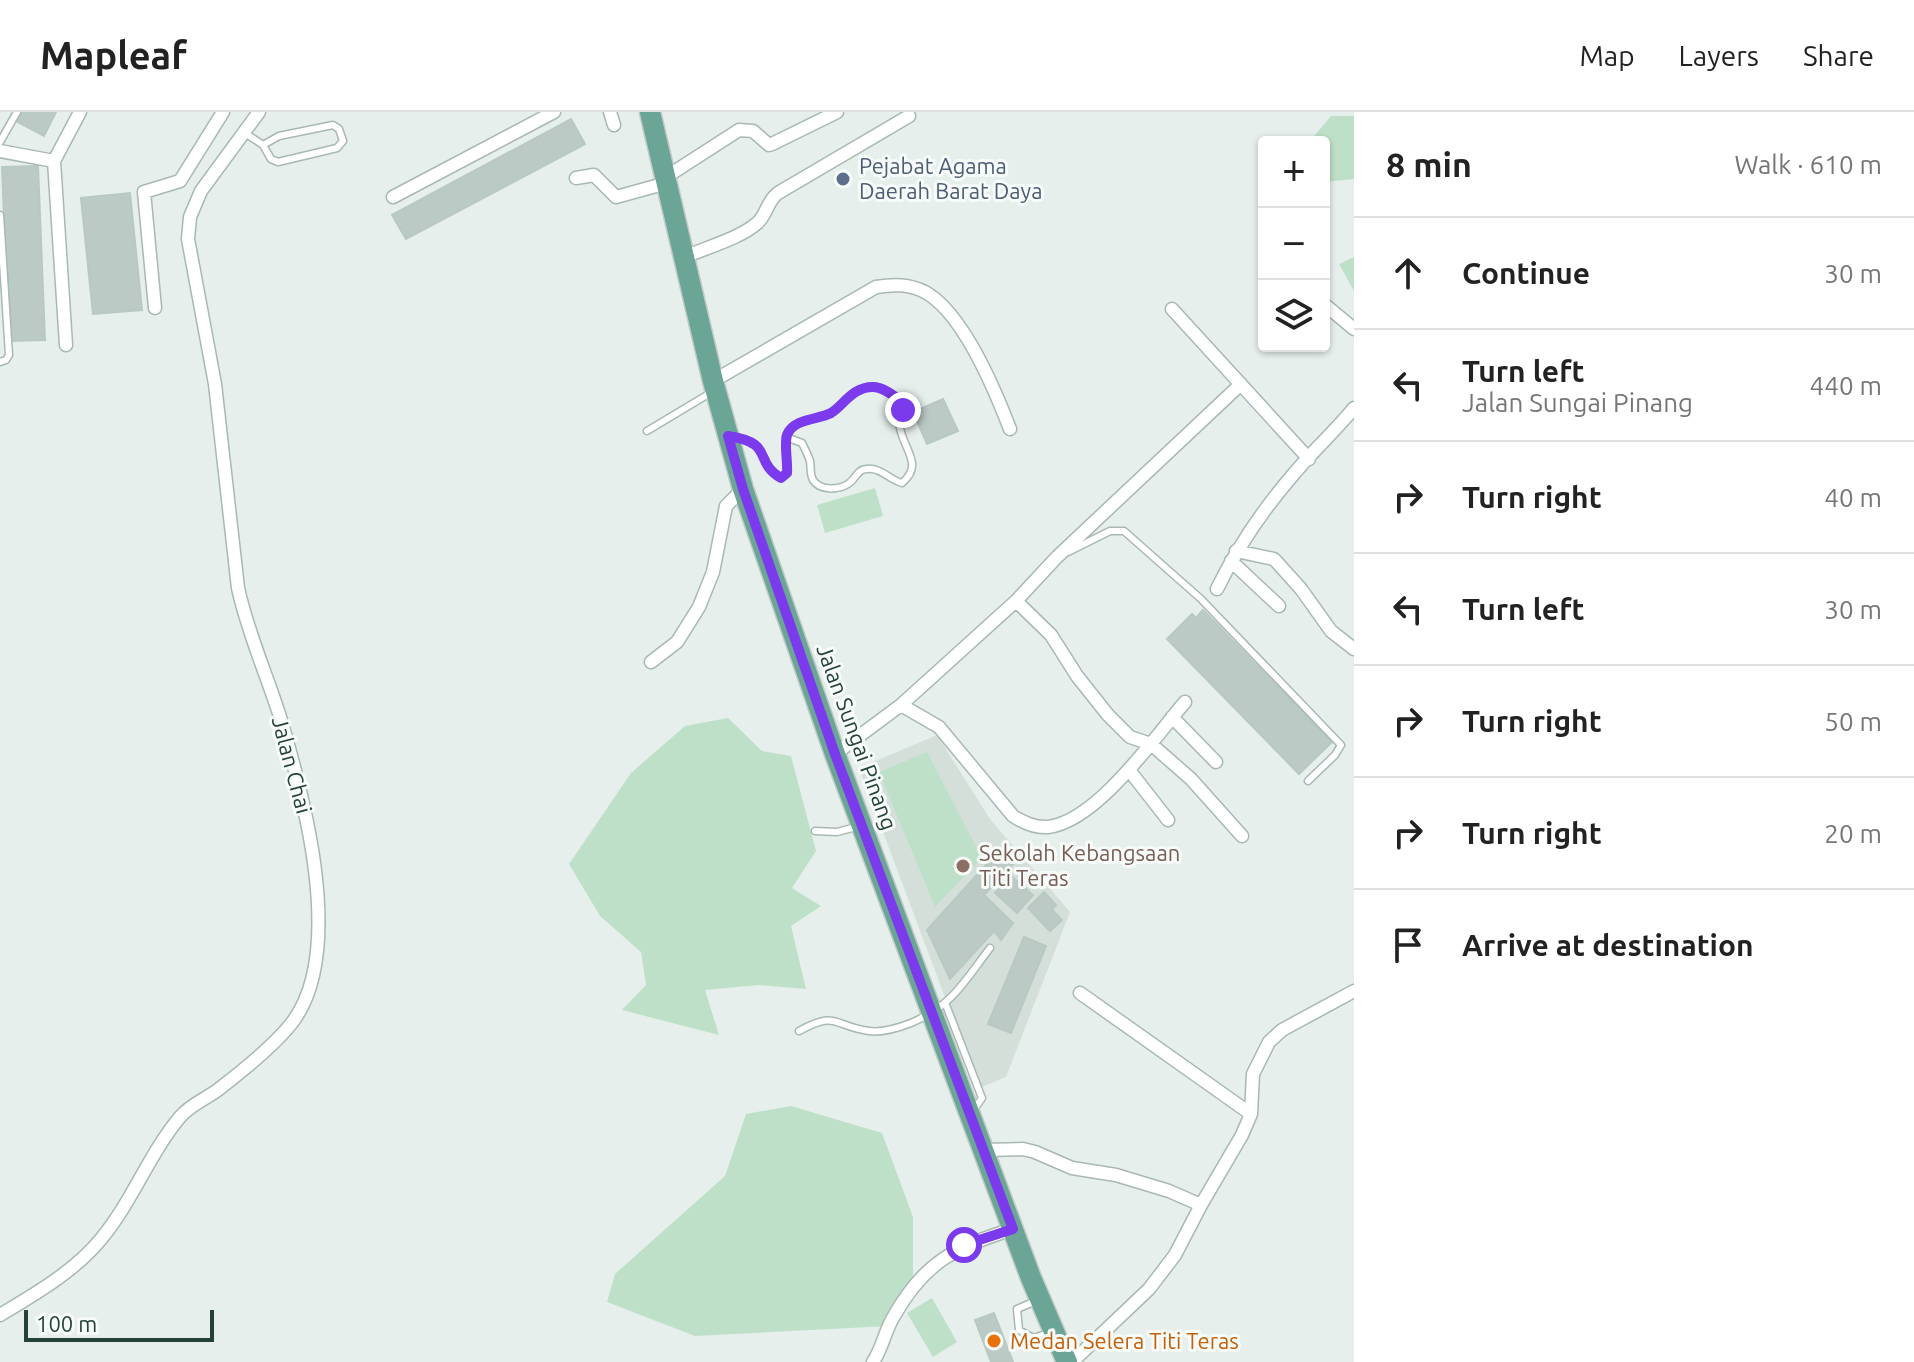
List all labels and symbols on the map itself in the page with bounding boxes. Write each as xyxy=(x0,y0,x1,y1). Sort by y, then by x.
place label: Pejabat Agama Daerah Barat Daya xyxy=(859,153,1043,203)
marker: Pejabat Agama Daerah Barat Daya xyxy=(834,170,852,188)
route end xyxy=(885,392,921,428)
street label: Jalan Sungai Pinang xyxy=(812,641,903,833)
street label: Jalan Chai xyxy=(268,714,317,816)
place label: Sekolah Kebangsaan Titi Teras xyxy=(979,840,1180,890)
marker: Sekolah Kebangsaan Titi Teras xyxy=(954,857,972,875)
route start xyxy=(946,1227,982,1263)
scale bar xyxy=(24,1306,214,1342)
place label: Medan Selera Titi Teras xyxy=(1010,1328,1239,1353)
marker: Medan Selera Titi Teras xyxy=(985,1332,1003,1350)

